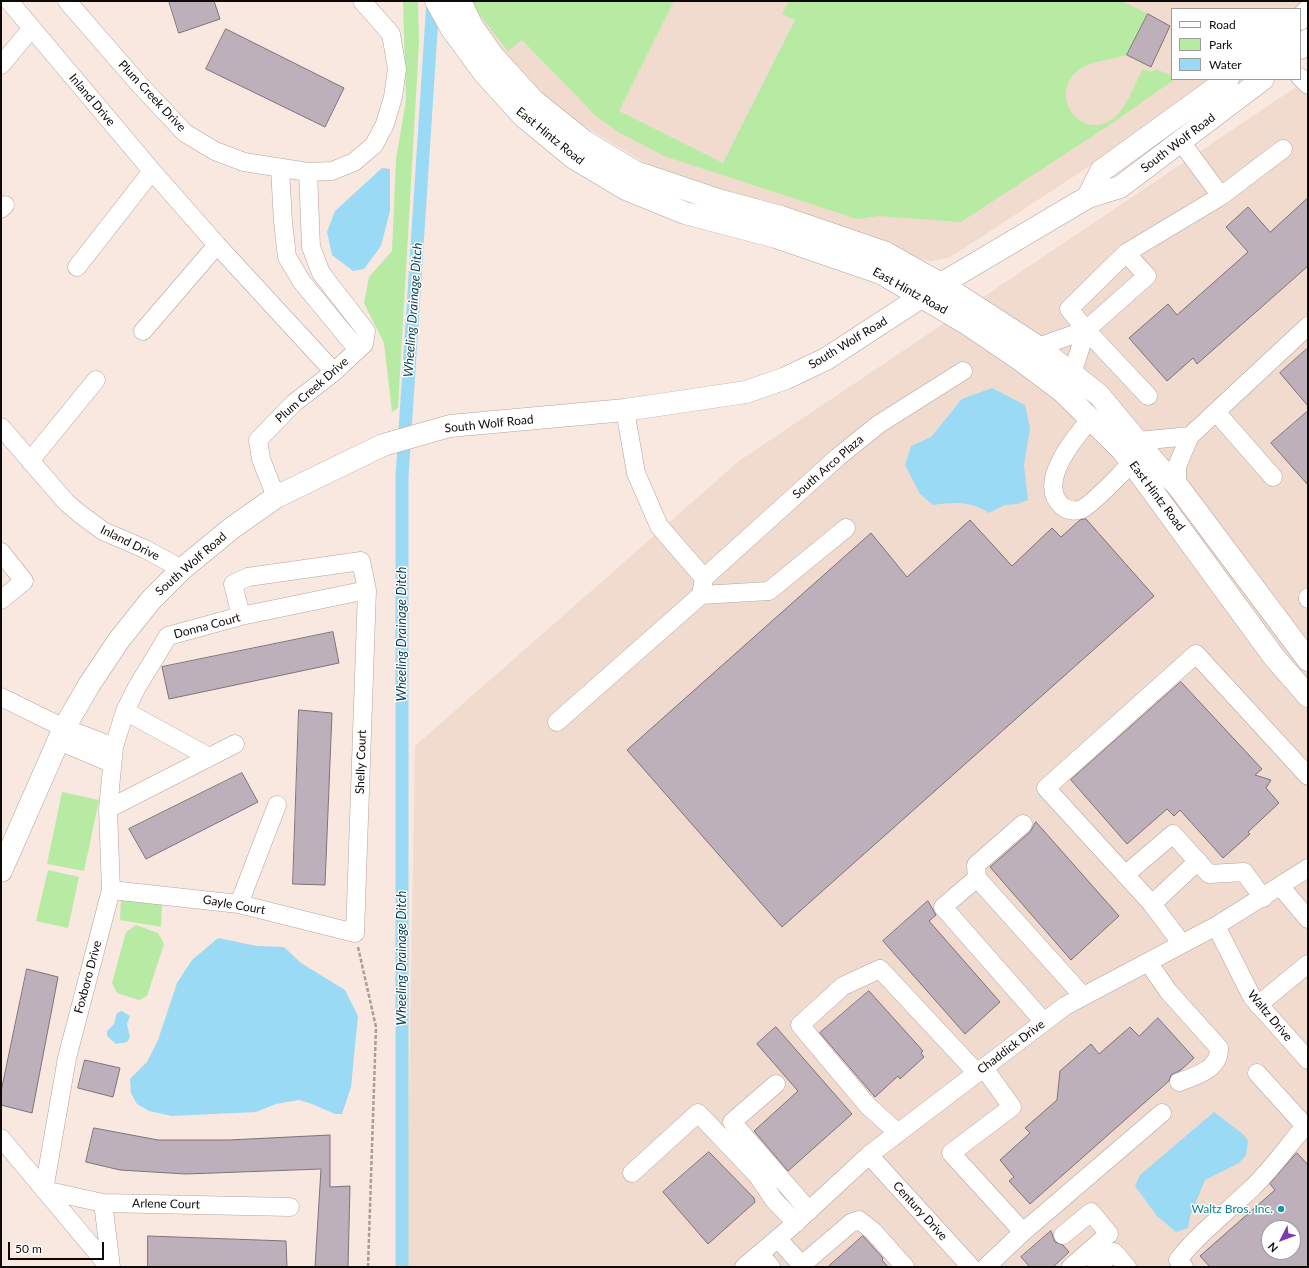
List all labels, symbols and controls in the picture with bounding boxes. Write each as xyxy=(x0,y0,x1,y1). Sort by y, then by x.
legend xyxy=(1171,8,1301,80)
text: Road xyxy=(1209,17,1236,32)
text: Park xyxy=(1209,37,1232,52)
street label: Plum Creek Drive xyxy=(115,57,189,135)
text: Water xyxy=(1209,57,1242,72)
street label: Inland Drive xyxy=(66,71,118,129)
street label: East Hintz Road xyxy=(513,104,587,168)
street label: South Wolf Road xyxy=(1138,110,1218,176)
water label: Wheeling Drainage Ditch xyxy=(401,242,425,378)
street label: East Hintz Road xyxy=(870,264,950,318)
street label: South Wolf Road xyxy=(806,314,890,372)
street label: Plum Creek Drive xyxy=(272,354,352,426)
street label: South Wolf Road xyxy=(444,412,534,436)
street label: South Arco Plaza xyxy=(790,432,866,502)
street label: East Hintz Road xyxy=(1126,458,1188,534)
street label: Inland Drive xyxy=(98,523,162,563)
street label: South Wolf Road xyxy=(153,529,229,599)
water label: Wheeling Drainage Ditch xyxy=(394,567,410,701)
street label: Donna Court xyxy=(172,610,242,642)
street label: Shelly Court xyxy=(353,730,369,794)
water label: Wheeling Drainage Ditch xyxy=(394,891,410,1025)
street label: Gayle Court xyxy=(202,892,266,918)
street label: Foxboro Drive xyxy=(71,939,105,1015)
street label: Waltz Drive xyxy=(1245,988,1295,1044)
street label: Chaddick Drive xyxy=(975,1017,1047,1077)
street label: Century Drive xyxy=(890,1179,950,1243)
street label: Arlene Court xyxy=(132,1196,200,1212)
place label: Waltz Bros. Inc. xyxy=(1191,1202,1273,1216)
marker: Waltz Bros. Inc. xyxy=(1276,1204,1286,1214)
north arrow xyxy=(1261,1220,1301,1260)
scale bar xyxy=(10,1234,106,1260)
text: N xyxy=(1265,1240,1280,1255)
text: 50 m xyxy=(15,1241,42,1256)

